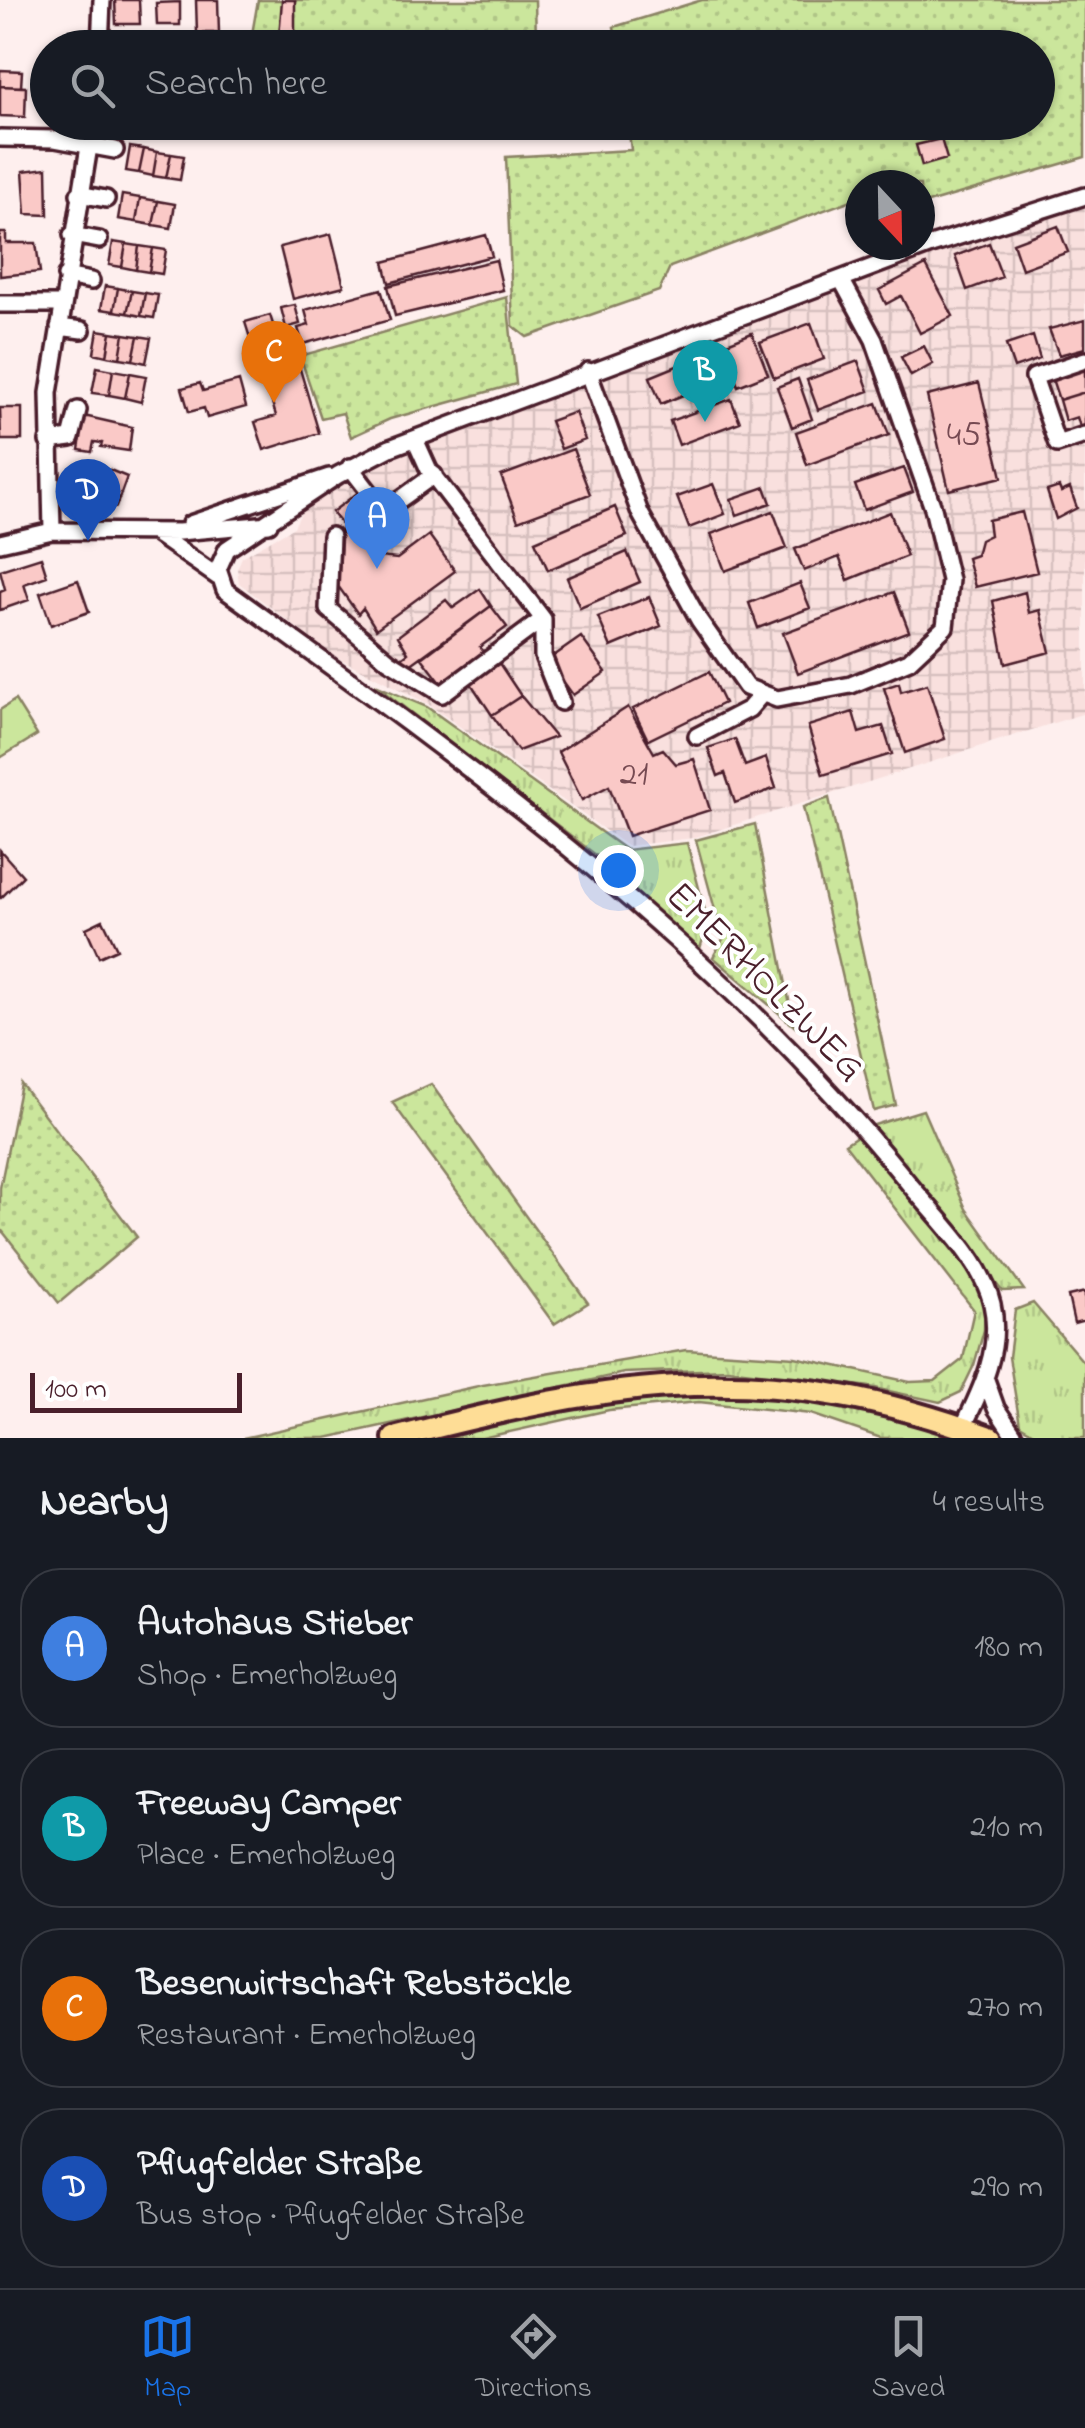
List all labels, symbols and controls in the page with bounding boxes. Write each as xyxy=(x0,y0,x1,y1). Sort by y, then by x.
search box xyxy=(30,30,1055,140)
text: Search here xyxy=(145,57,327,113)
icon: search xyxy=(65,58,120,113)
north arrow xyxy=(845,170,935,260)
pin: C xyxy=(242,320,306,403)
pin: B xyxy=(672,340,738,422)
house number: 45 xyxy=(947,411,981,462)
pin: D xyxy=(56,458,120,541)
pin: A xyxy=(344,486,410,569)
house number: 21 xyxy=(620,750,648,801)
your location xyxy=(593,845,644,896)
street label: EMERHOLZWEG xyxy=(650,869,878,1097)
scale bar xyxy=(30,1368,242,1412)
text: 100 m xyxy=(45,1370,107,1411)
text: Nearby xyxy=(40,1473,168,1534)
text: 4 results xyxy=(933,1480,1045,1527)
text: Autohaus Stieber xyxy=(137,1597,412,1653)
text: A xyxy=(65,1625,84,1672)
text: 180 m xyxy=(974,1625,1043,1672)
text: Shop · Emerholzweg xyxy=(137,1653,397,1700)
text: Freeway Camper xyxy=(137,1777,401,1833)
text: B xyxy=(64,1805,85,1852)
text: 210 m xyxy=(970,1805,1043,1852)
text: Place · Emerholzweg xyxy=(137,1833,396,1880)
text: Besenwirtschaft Rebstöckle xyxy=(137,1957,571,2013)
text: C xyxy=(66,1985,83,2032)
text: 270 m xyxy=(967,1985,1043,2032)
text: Restaurant · Emerholzweg xyxy=(137,2013,476,2060)
text: Pflugfelder Straße xyxy=(137,2137,422,2193)
text: D xyxy=(63,2165,86,2212)
text: 290 m xyxy=(971,2165,1043,2212)
text: Bus stop · Pflugfelder Straße xyxy=(137,2193,525,2240)
tab: Map xyxy=(140,2309,195,2410)
tab: Directions xyxy=(475,2309,592,2410)
tab: Saved xyxy=(872,2309,945,2410)

